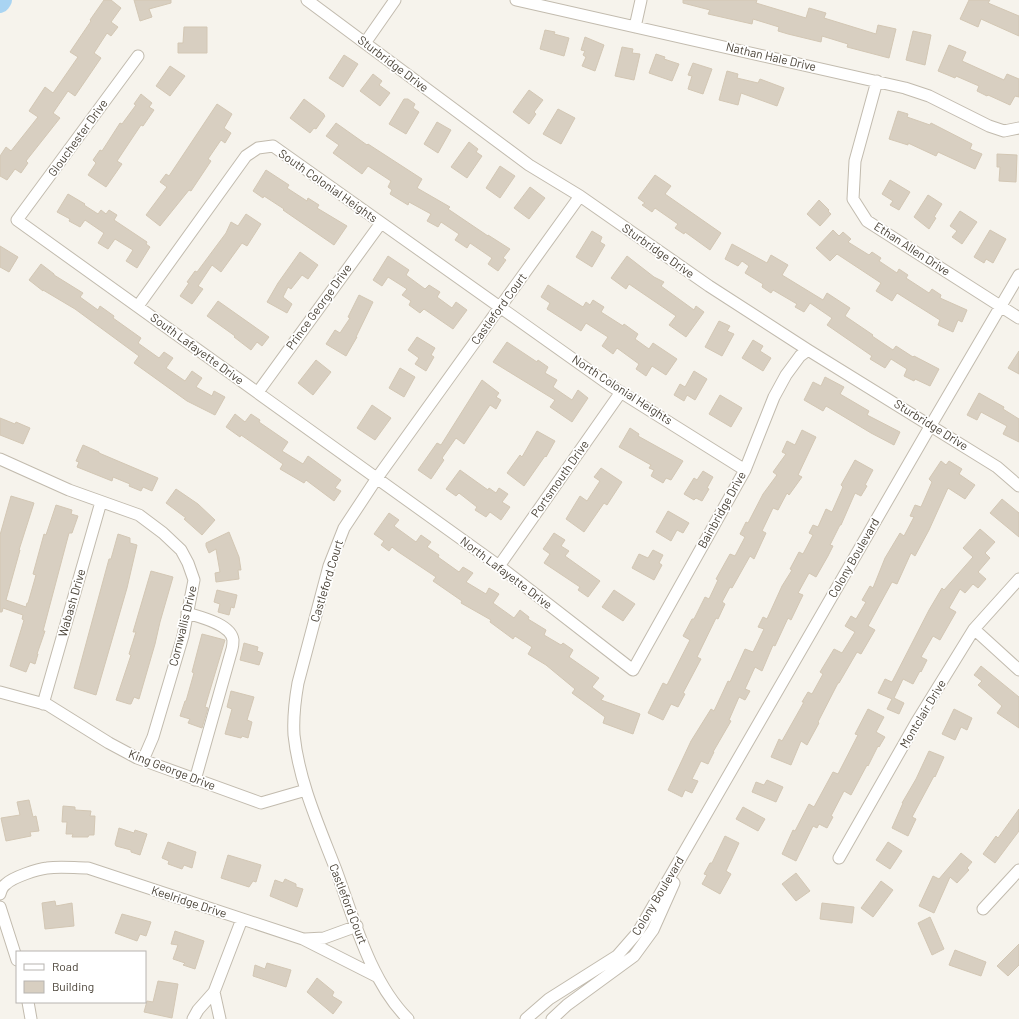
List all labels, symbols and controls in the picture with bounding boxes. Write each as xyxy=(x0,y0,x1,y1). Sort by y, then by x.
street label: Sturbridge Drive xyxy=(356,32,432,94)
street label: Nathan Hale Drive xyxy=(725,39,818,73)
street label: Glouchester Drive xyxy=(45,96,110,179)
street label: South Colonial Heights xyxy=(276,146,381,225)
street label: Ethan Allen Drive xyxy=(872,218,953,278)
street label: Sturbridge Drive xyxy=(620,220,697,280)
street label: Prince George Drive xyxy=(282,261,354,352)
street label: Castleford Court xyxy=(467,270,529,347)
street label: South Lafayette Drive xyxy=(148,310,247,387)
street label: North Colonial Heights xyxy=(570,352,675,427)
street label: Sturbridge Drive xyxy=(892,396,971,453)
street label: Portsmouth Drive xyxy=(527,437,591,520)
street label: Bainbridge Drive xyxy=(694,469,748,550)
street label: Colony Boulevard xyxy=(825,515,882,600)
street label: North Lafayette Drive xyxy=(458,533,555,611)
street label: Castleford Court xyxy=(307,538,345,623)
street label: Wabash Drive xyxy=(55,567,87,638)
street label: Cornwallis Drive xyxy=(165,584,199,668)
street label: Montclair Drive xyxy=(896,677,948,750)
street label: King George Drive xyxy=(127,746,218,792)
street label: Colony Boulevard xyxy=(628,854,686,937)
street label: Castleford Court xyxy=(327,861,371,946)
street label: Keelridge Drive xyxy=(150,882,229,920)
legend xyxy=(16,951,146,1003)
text: Road xyxy=(52,959,79,973)
text: Building xyxy=(52,979,94,993)

